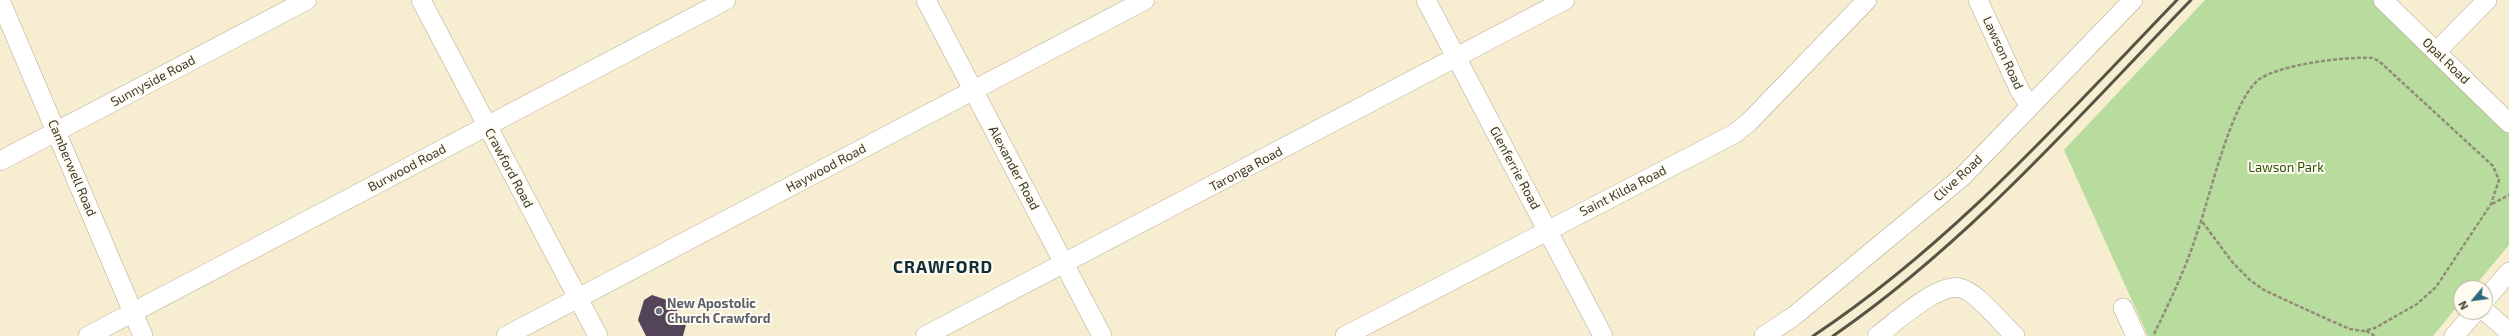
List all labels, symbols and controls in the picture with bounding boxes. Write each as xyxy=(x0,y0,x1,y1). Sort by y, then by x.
street label: Lawson Road xyxy=(1979,14,2027,92)
street label: Opal Road xyxy=(2419,35,2473,87)
street label: Sunnyside Road xyxy=(108,52,198,110)
street label: Camberwell Road xyxy=(45,117,99,219)
street label: Alexander Road xyxy=(985,123,1043,213)
street label: Glenferrie Road xyxy=(1487,124,1543,212)
street label: Crawford Road xyxy=(481,125,537,211)
street label: Haywood Road xyxy=(783,140,869,196)
street label: Burwood Road xyxy=(365,141,449,195)
street label: Taronga Road xyxy=(1207,143,1285,195)
street label: Clive Road xyxy=(1930,151,1986,205)
park label: Lawson Park xyxy=(2248,160,2324,176)
street label: Saint Kilda Road xyxy=(1577,162,1669,220)
district label: CRAWFORD xyxy=(893,257,993,277)
north arrow xyxy=(2453,280,2493,320)
place label: New Apostolic Church Crawford xyxy=(667,296,771,327)
text: N xyxy=(2455,299,2471,312)
marker: New Apostolic Church Crawford xyxy=(654,306,664,316)

